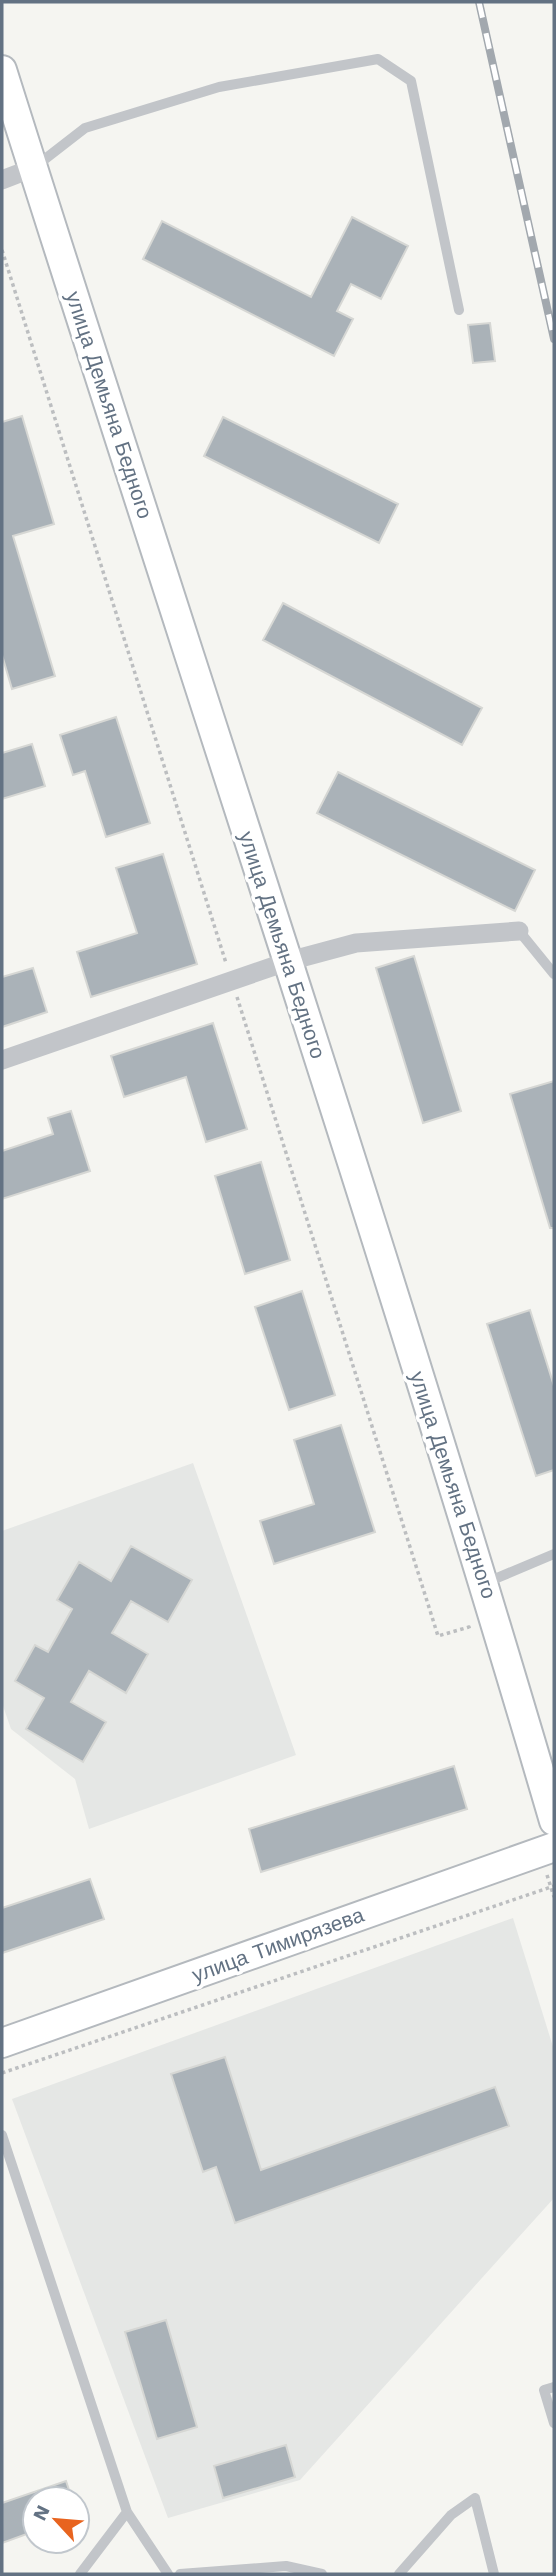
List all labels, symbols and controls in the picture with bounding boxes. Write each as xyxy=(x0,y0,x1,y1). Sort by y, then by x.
street label: улица Демьяна Бедного xyxy=(61,288,158,522)
street label: улица Демьяна Бедного xyxy=(234,828,331,1062)
street label: улица Демьяна Бедного xyxy=(405,1368,502,1602)
street label: улица Тимирязева xyxy=(188,1902,368,1987)
north arrow xyxy=(21,2485,91,2555)
text: N xyxy=(28,2501,55,2524)

